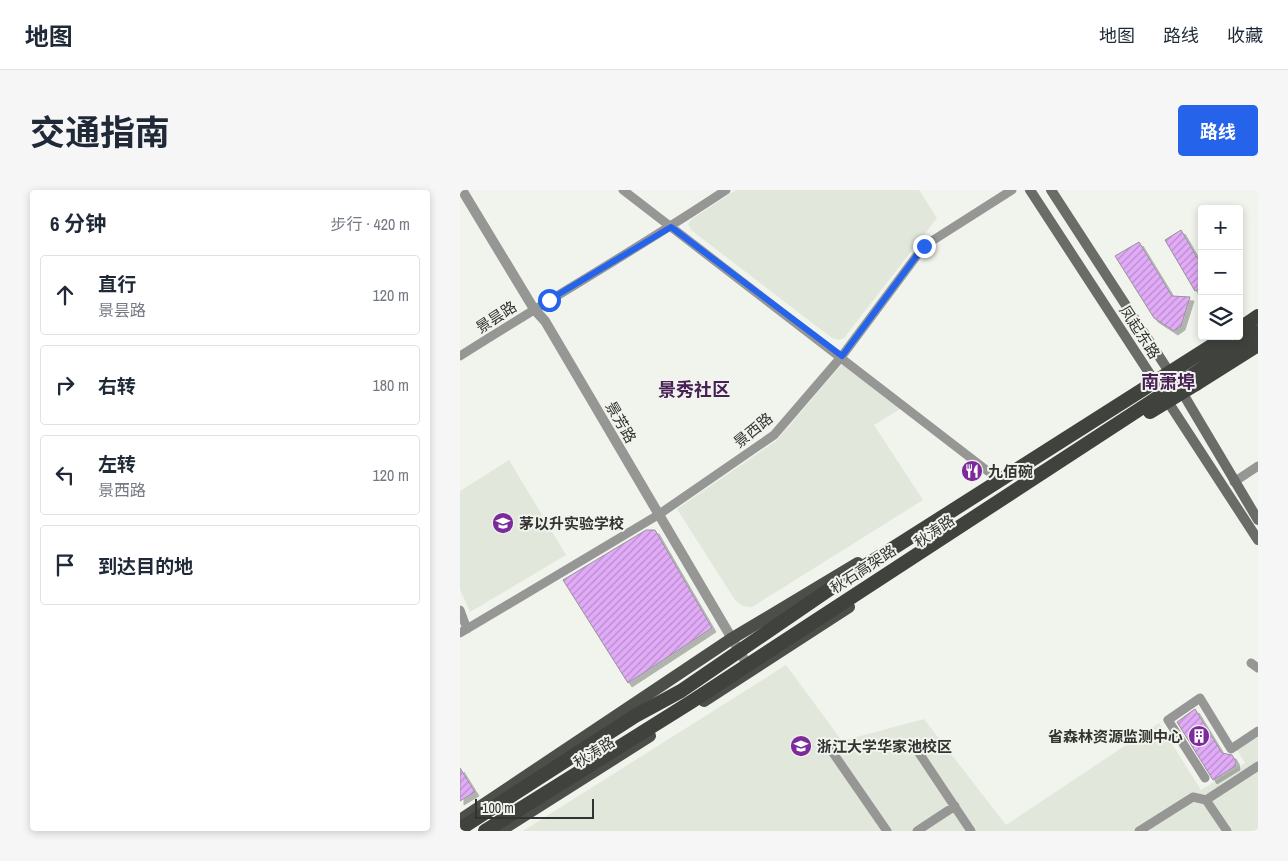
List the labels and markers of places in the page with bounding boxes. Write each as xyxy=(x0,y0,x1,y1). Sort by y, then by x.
restaurant icon: 九佰碗 xyxy=(960,459,984,483)
place label: 九佰碗 xyxy=(988,461,1033,482)
school or university icon: 茅以升实验学校 xyxy=(491,511,515,535)
place label: 茅以升实验学校 xyxy=(519,513,624,534)
building icon: 省森林资源监测中心 xyxy=(1187,724,1211,748)
place label: 省森林资源监测中心 xyxy=(1048,726,1183,747)
school or university icon: 浙江大学华家池校区 xyxy=(789,734,813,758)
place label: 浙江大学华家池校区 xyxy=(817,736,952,757)

